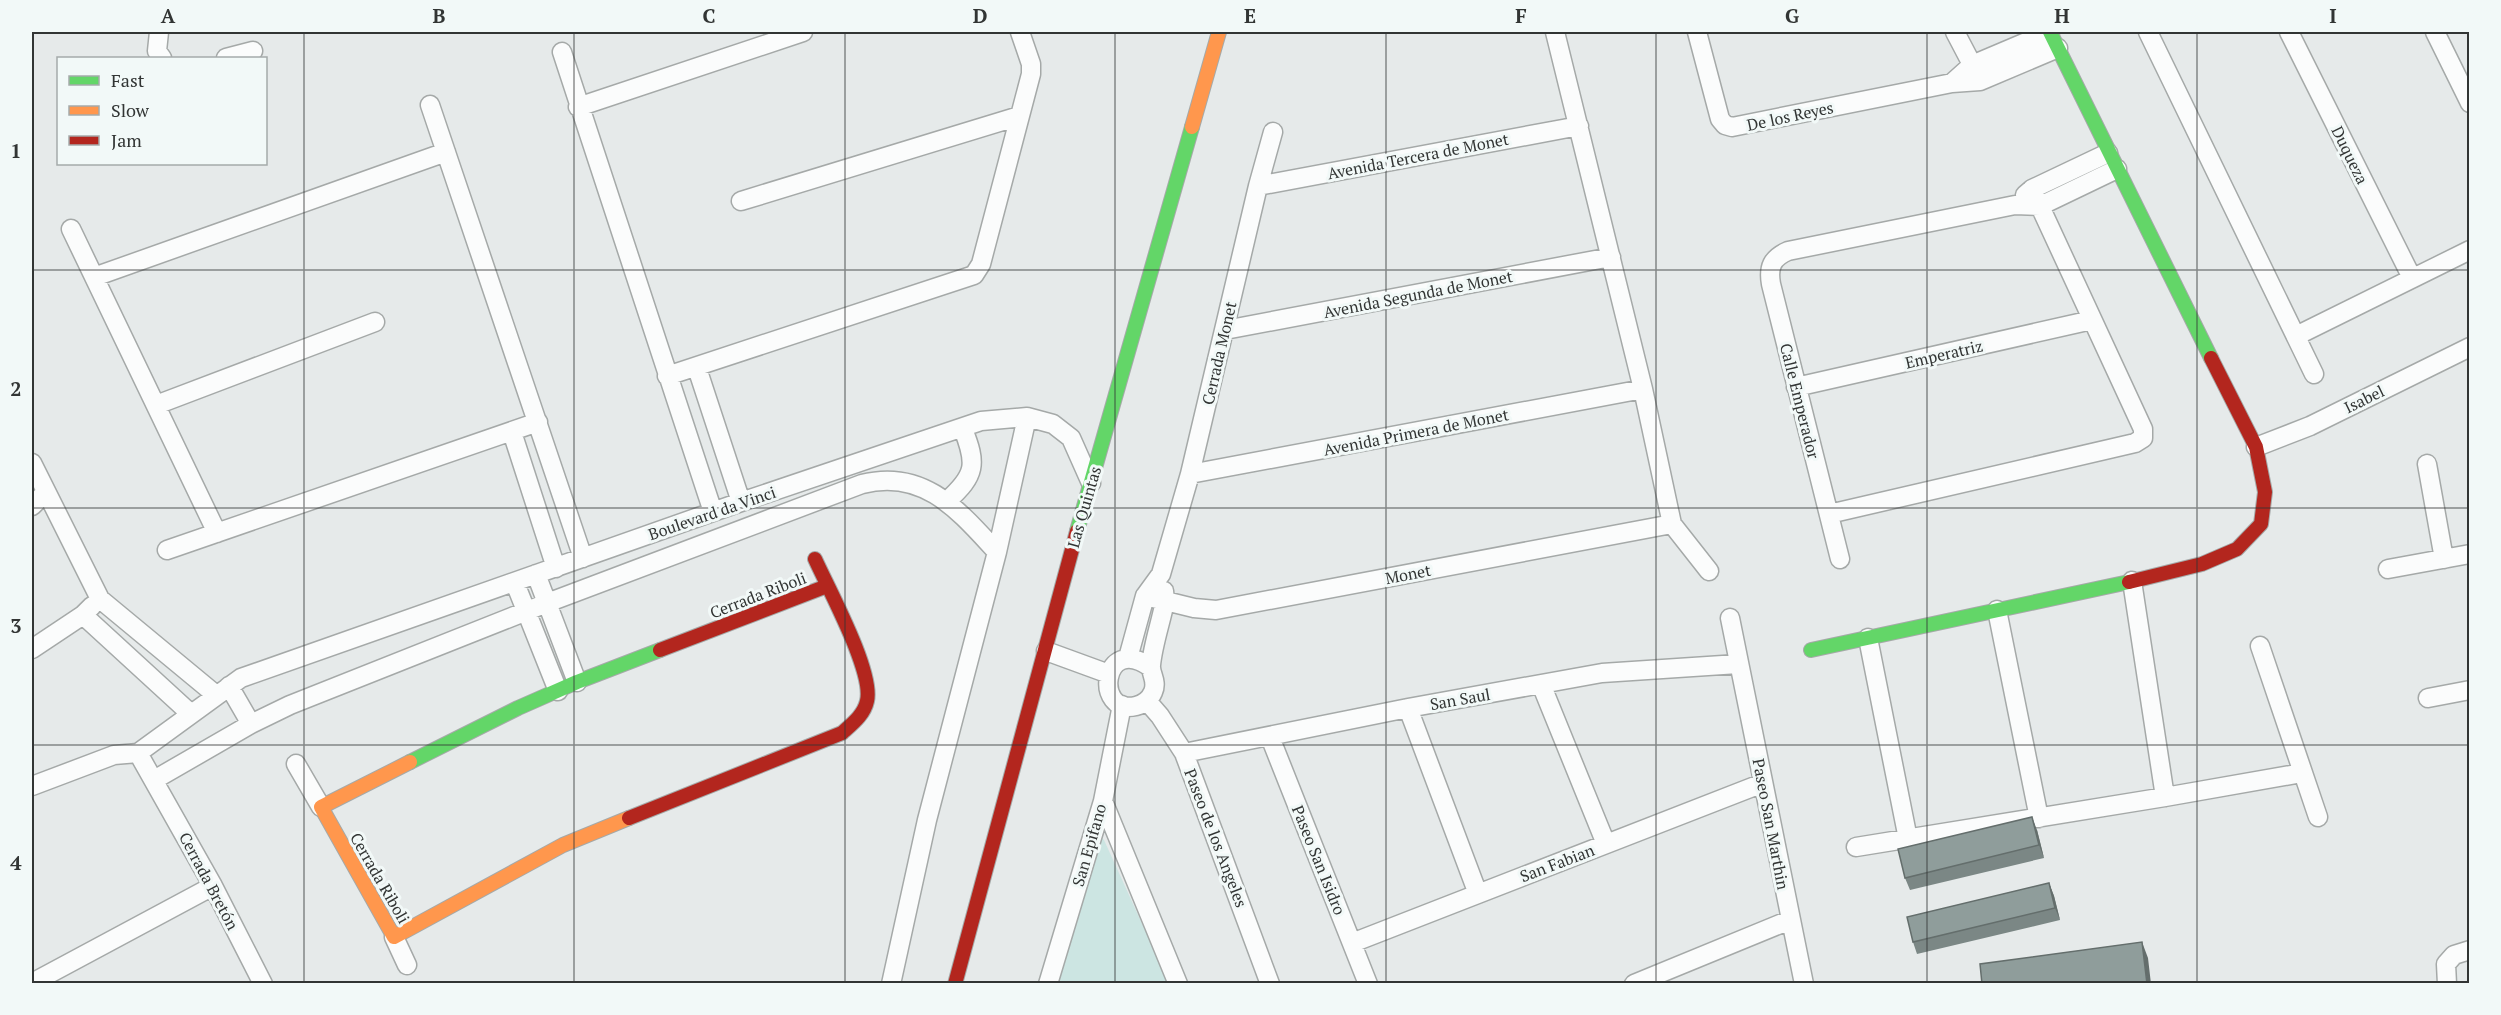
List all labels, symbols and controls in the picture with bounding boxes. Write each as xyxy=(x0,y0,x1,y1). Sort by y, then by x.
text: A xyxy=(161,2,176,29)
text: B xyxy=(433,2,446,29)
text: C xyxy=(702,2,716,29)
text: D xyxy=(973,2,987,29)
text: E xyxy=(1244,2,1256,29)
text: F xyxy=(1515,2,1527,29)
text: G xyxy=(1785,2,1799,29)
text: H xyxy=(2054,2,2070,29)
text: I xyxy=(2329,2,2337,29)
legend xyxy=(57,57,267,165)
text: Fast xyxy=(111,68,145,92)
street label: De los Reyes xyxy=(1745,96,1835,136)
text: Slow xyxy=(111,98,150,122)
street label: Duqueza xyxy=(2326,122,2374,188)
text: Jam xyxy=(111,128,142,152)
street label: Avenida Tercera de Monet xyxy=(1325,128,1511,184)
text: 1 xyxy=(10,137,22,164)
street label: Avenida Segunda de Monet xyxy=(1321,265,1515,323)
street label: Cerrada Monet xyxy=(1196,299,1242,407)
street label: Emperatriz xyxy=(1903,334,1985,374)
street label: Calle Emperador xyxy=(1775,341,1825,462)
text: 2 xyxy=(10,375,22,402)
street label: Isabel xyxy=(2340,380,2388,418)
street label: Avenida Primera de Monet xyxy=(1321,403,1511,461)
street label: Las Quintas xyxy=(1062,464,1106,550)
street label: Boulevard da Vinci xyxy=(645,481,779,545)
street label: Monet xyxy=(1383,559,1433,589)
street label: Cerrada Riboli xyxy=(707,566,809,623)
text: 3 xyxy=(10,612,22,639)
street label: San Saul xyxy=(1428,683,1492,715)
street label: Paseo San Marthin xyxy=(1748,757,1795,892)
street label: Paseo de los Angeles xyxy=(1179,765,1253,911)
street label: San Epifano xyxy=(1067,801,1111,889)
street label: Paseo San Isidro xyxy=(1287,802,1351,918)
street label: Cerrada Bretón xyxy=(174,828,244,934)
street label: Cerrada Riboli xyxy=(345,829,415,928)
street label: San Fabian xyxy=(1517,839,1598,887)
text: 4 xyxy=(10,849,22,876)

